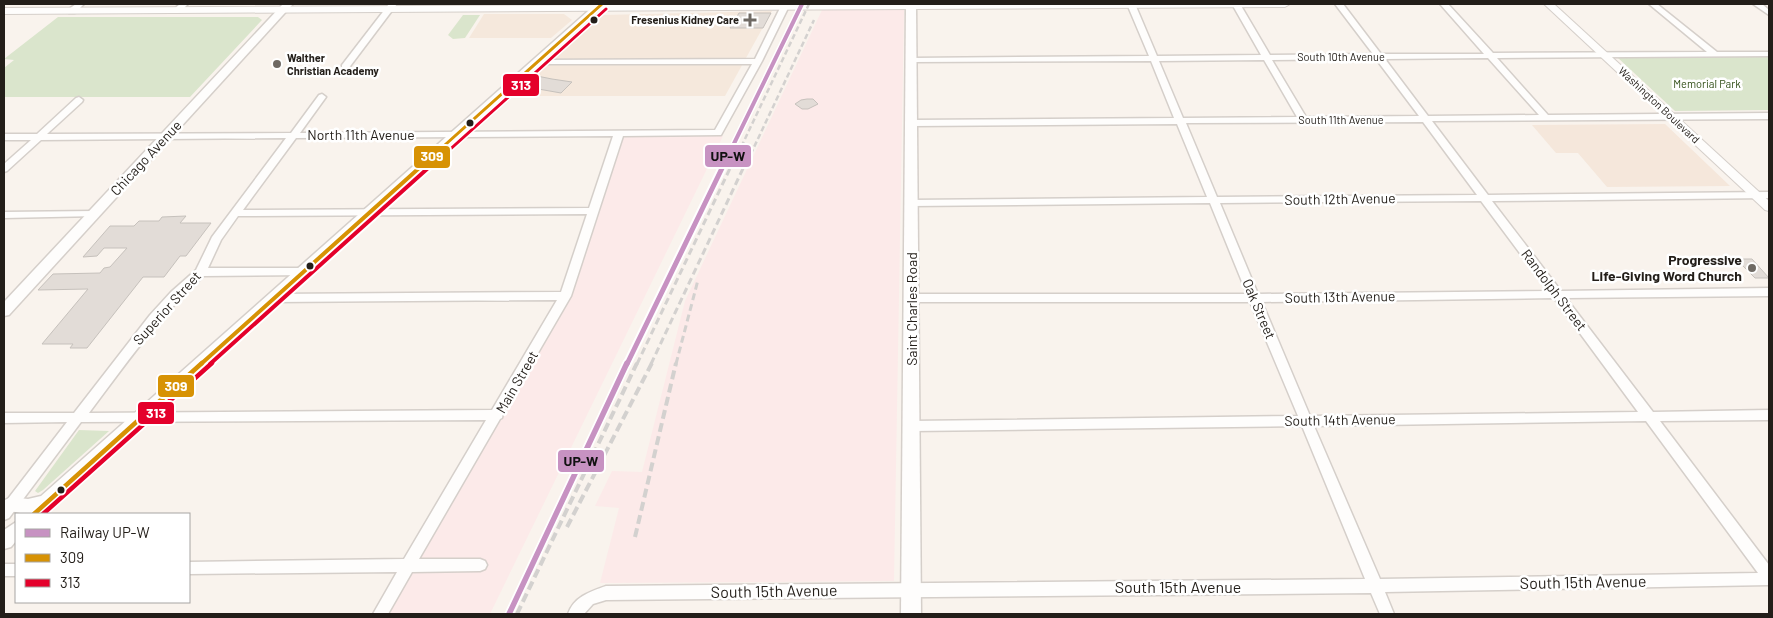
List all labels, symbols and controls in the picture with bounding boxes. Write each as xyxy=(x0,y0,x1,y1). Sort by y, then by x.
place label: Fresenius Kidney Care xyxy=(631,13,739,26)
marker: Fresenius Kidney Care xyxy=(743,13,757,27)
unlabelled marker xyxy=(589,15,599,25)
street label: South 10th Avenue xyxy=(1297,50,1385,63)
place label: Walther Christian Academy xyxy=(287,51,379,77)
marker: Walther Christian Academy xyxy=(271,58,283,70)
street label: Washington Boulevard xyxy=(1616,64,1703,146)
line badge: 313 xyxy=(502,73,540,97)
text: 313 xyxy=(511,76,531,93)
park label: Memorial Park xyxy=(1673,77,1741,90)
street label: South 11th Avenue xyxy=(1298,113,1384,126)
street label: Chicago Avenue xyxy=(107,117,185,199)
unlabelled marker xyxy=(465,118,475,128)
street label: North 11th Avenue xyxy=(307,126,415,143)
line badge: UP-W xyxy=(704,144,752,168)
line badge: 309 xyxy=(413,145,451,169)
text: 309 xyxy=(421,147,443,164)
text: UP-W xyxy=(711,147,745,164)
street label: South 12th Avenue xyxy=(1284,189,1396,208)
street label: Randolph Street xyxy=(1518,245,1591,334)
place label: Progressive Life-Giving Word Church xyxy=(1592,251,1742,284)
street label: Saint Charles Road xyxy=(903,252,920,366)
unlabelled marker xyxy=(305,261,315,271)
marker: Progressive Life-Giving Word Church xyxy=(1746,262,1758,274)
street label: Superior Street xyxy=(129,267,204,348)
street label: Oak Street xyxy=(1239,276,1280,341)
street label: South 13th Avenue xyxy=(1284,287,1396,306)
street label: Main Street xyxy=(492,347,541,416)
line badge: 309 xyxy=(157,374,195,398)
text: 309 xyxy=(165,377,187,394)
line badge: 313 xyxy=(137,401,175,425)
text: 313 xyxy=(146,404,166,421)
street label: South 14th Avenue xyxy=(1284,410,1396,429)
line badge: UP-W xyxy=(557,449,605,473)
text: UP-W xyxy=(564,452,598,469)
unlabelled marker xyxy=(56,485,66,495)
legend xyxy=(15,513,190,603)
text: Railway UP-W xyxy=(60,523,150,541)
text: 309 xyxy=(60,548,84,566)
street label: South 15th Avenue xyxy=(1520,571,1646,592)
text: 313 xyxy=(60,573,81,591)
street label: South 15th Avenue xyxy=(1115,577,1241,596)
street label: South 15th Avenue xyxy=(711,580,837,601)

